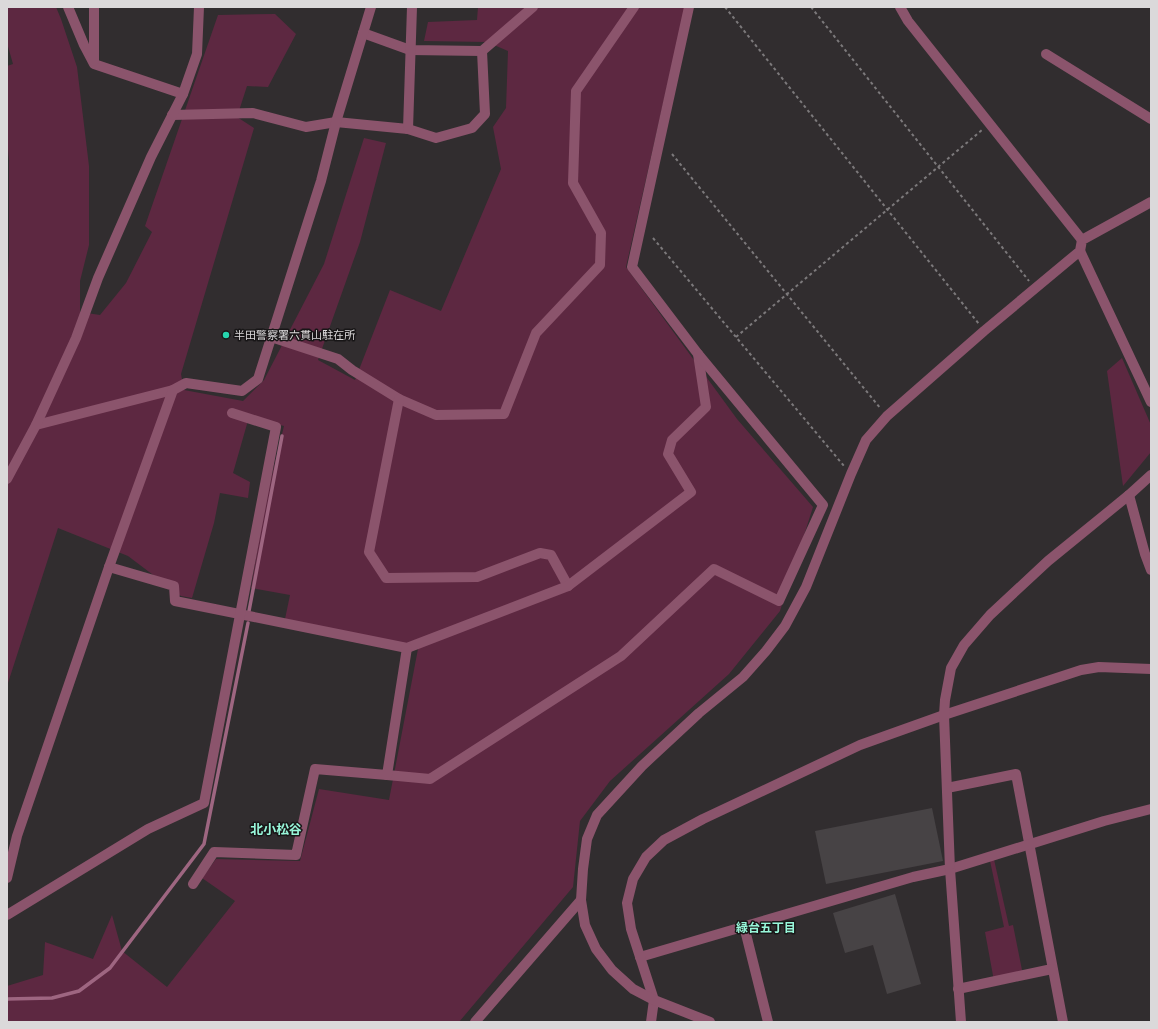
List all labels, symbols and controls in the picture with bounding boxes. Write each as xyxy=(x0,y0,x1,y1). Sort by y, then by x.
place label: 半田警察署六貫山駐在所 xyxy=(234,329,356,342)
marker: 半田警察署六貫山駐在所 xyxy=(221,330,231,340)
district label: 北小松谷 xyxy=(250,822,302,838)
district label: 緑台五丁目 xyxy=(736,921,796,935)

